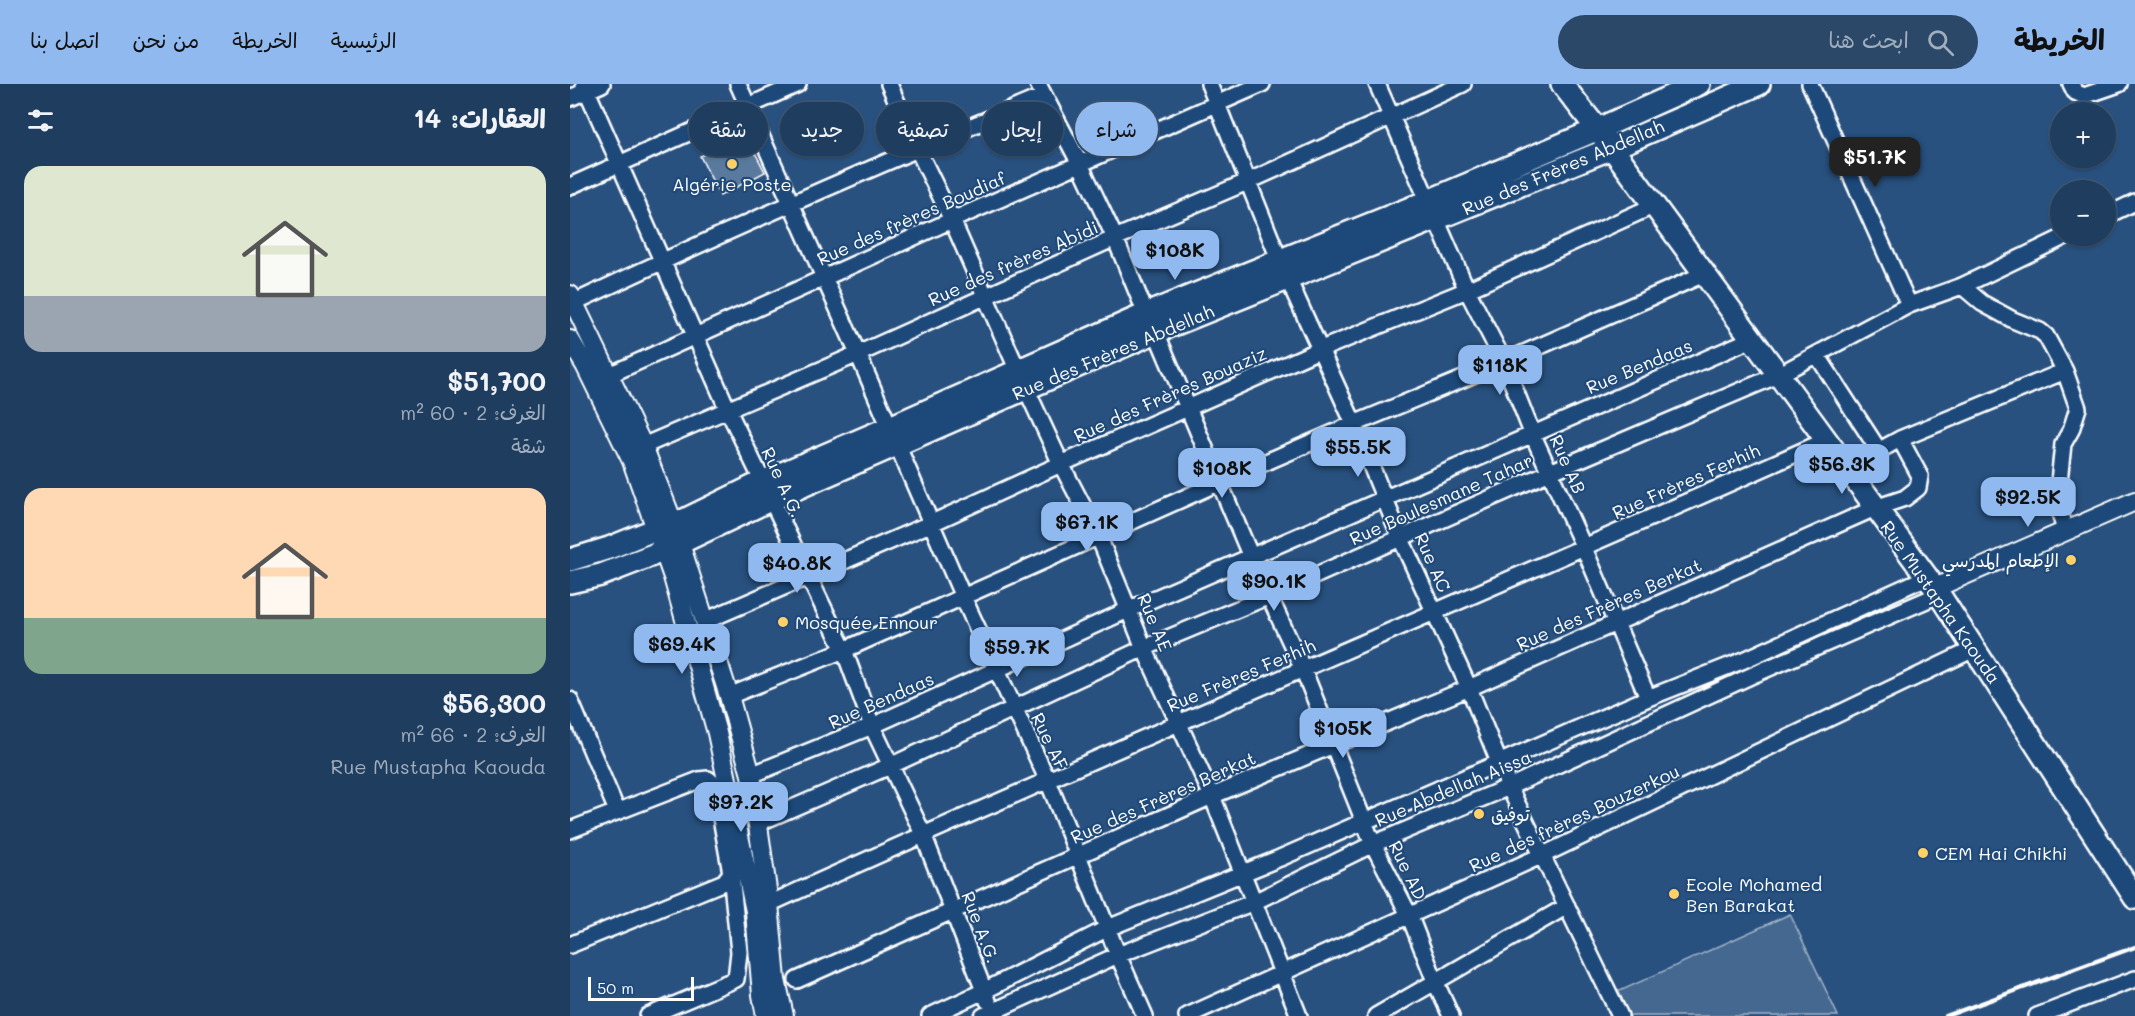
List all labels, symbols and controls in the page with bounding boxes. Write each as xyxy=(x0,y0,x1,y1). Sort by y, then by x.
search box xyxy=(1558,15,1978,69)
text: الخريطة xyxy=(2014,21,2105,57)
text: ابحث هنا xyxy=(1828,25,1909,54)
text: اتصل بنا xyxy=(30,26,100,53)
text: من نحن xyxy=(133,26,199,53)
text: الخريطة xyxy=(232,26,298,53)
text: الرئيسية xyxy=(331,26,397,53)
icon: search xyxy=(1924,26,1957,59)
text: العقارات: 14 xyxy=(413,101,546,135)
chip: شقة xyxy=(689,102,768,156)
chip: جديد xyxy=(780,102,864,156)
chip: تصفية xyxy=(876,102,970,156)
chip: إيجار xyxy=(982,102,1063,156)
chip: شراء xyxy=(1075,102,1158,156)
map controls xyxy=(2050,102,2116,246)
button: + xyxy=(2050,102,2116,168)
icon: filters xyxy=(24,104,57,137)
street label: Rue des Frères Abdellah xyxy=(1458,114,1668,220)
pin: $51.7K xyxy=(1826,137,1924,188)
text: $51.7K xyxy=(1843,143,1907,169)
marker: Algérie Poste xyxy=(725,157,739,171)
street label: Rue des frères Boudiaf xyxy=(813,165,1010,270)
place label: Algérie Poste xyxy=(672,172,792,196)
button: − xyxy=(2050,180,2116,246)
icon: home xyxy=(231,205,339,313)
street label: Rue des frères Abidi xyxy=(924,215,1102,311)
pin: $108K xyxy=(1133,230,1217,281)
text: $108K xyxy=(1145,236,1205,262)
street label: Rue des Frères Abdellah xyxy=(1008,299,1218,405)
street label: Rue Bendaas xyxy=(1582,333,1696,399)
street label: Rue des Frères Bouaziz xyxy=(1070,341,1270,447)
pin: $118K xyxy=(1458,345,1542,396)
text: $118K xyxy=(1472,351,1528,377)
text: $51,700 xyxy=(447,364,546,398)
text: الغرف: 2 · 60 m² xyxy=(400,399,546,425)
pin: $55.5K xyxy=(1309,427,1407,478)
street label: Rue AB xyxy=(1544,431,1592,497)
text: شقة xyxy=(511,432,546,458)
text: $55.5K xyxy=(1325,433,1391,459)
street label: Rue Frères Ferhih xyxy=(1608,438,1764,524)
street label: Rue A.G. xyxy=(756,443,810,521)
pin: $56.3K xyxy=(1793,444,1891,495)
pin: $108K xyxy=(1180,448,1264,499)
street label: Rue Boulesmane Tahar xyxy=(1345,448,1537,550)
text: $56.3K xyxy=(1808,450,1876,476)
text: $108K xyxy=(1192,454,1252,480)
pin: $92.5K xyxy=(1979,477,2077,528)
text: $92.5K xyxy=(1995,483,2061,509)
pin: $67.1K xyxy=(1038,502,1136,553)
text: $67.1K xyxy=(1055,508,1119,534)
street label: Rue Mustapha Kaouda xyxy=(1876,516,2006,688)
icon: home xyxy=(231,527,339,635)
street label: Rue AC xyxy=(1409,529,1457,596)
pin: $40.8K xyxy=(748,543,846,594)
place label: الإطعام المدرسي xyxy=(1942,548,2059,577)
text: $40.8K xyxy=(762,549,832,575)
street label: Rue des Frères Berkat xyxy=(1513,552,1705,656)
marker: الإطعام المدرسي xyxy=(2064,553,2078,567)
pin: $90.1K xyxy=(1225,561,1323,612)
text: $90.1K xyxy=(1241,567,1307,593)
street label: Rue AE xyxy=(1132,589,1178,655)
place label: Mosquée Ennour xyxy=(795,610,938,634)
marker: Mosquée Ennour xyxy=(776,615,790,629)
pin: $69.4K xyxy=(633,624,731,675)
pin: $59.7K xyxy=(968,627,1066,678)
text: $69.4K xyxy=(648,630,716,656)
text: $59.7K xyxy=(984,633,1050,659)
street label: Rue Frères Ferhih xyxy=(1163,633,1319,717)
street label: Rue Bendaas xyxy=(824,666,938,734)
text: $56,300 xyxy=(442,686,546,720)
street label: Rue AF xyxy=(1026,708,1074,774)
pin: $105K xyxy=(1301,708,1385,759)
text: $105K xyxy=(1314,714,1372,740)
text: الغرف: 2 · 66 m² xyxy=(401,721,546,747)
street label: Rue Abdellah Aissa xyxy=(1371,744,1535,832)
street label: Rue des Frères Berkat xyxy=(1067,745,1259,849)
text: Rue Mustapha Kaouda xyxy=(331,753,546,779)
street label: Rue des frères Bouzerkou xyxy=(1465,759,1683,877)
pin: $97.2K xyxy=(692,782,790,833)
text: $97.2K xyxy=(708,788,774,814)
place label: توفيق xyxy=(1491,802,1530,826)
marker: توفيق xyxy=(1472,807,1486,821)
street label: Rue AD xyxy=(1383,836,1433,904)
place label: CEM Hai Chikhi xyxy=(1935,841,2067,865)
marker: CEM Hai Chikhi xyxy=(1916,846,1930,860)
place label: Ecole Mohamed Ben Barakat xyxy=(1686,872,1822,917)
marker: Ecole Mohamed Ben Barakat xyxy=(1667,887,1681,901)
street label: Rue A.G. xyxy=(956,888,1006,966)
scale bar xyxy=(588,974,694,1002)
text: 50 m xyxy=(597,977,634,998)

